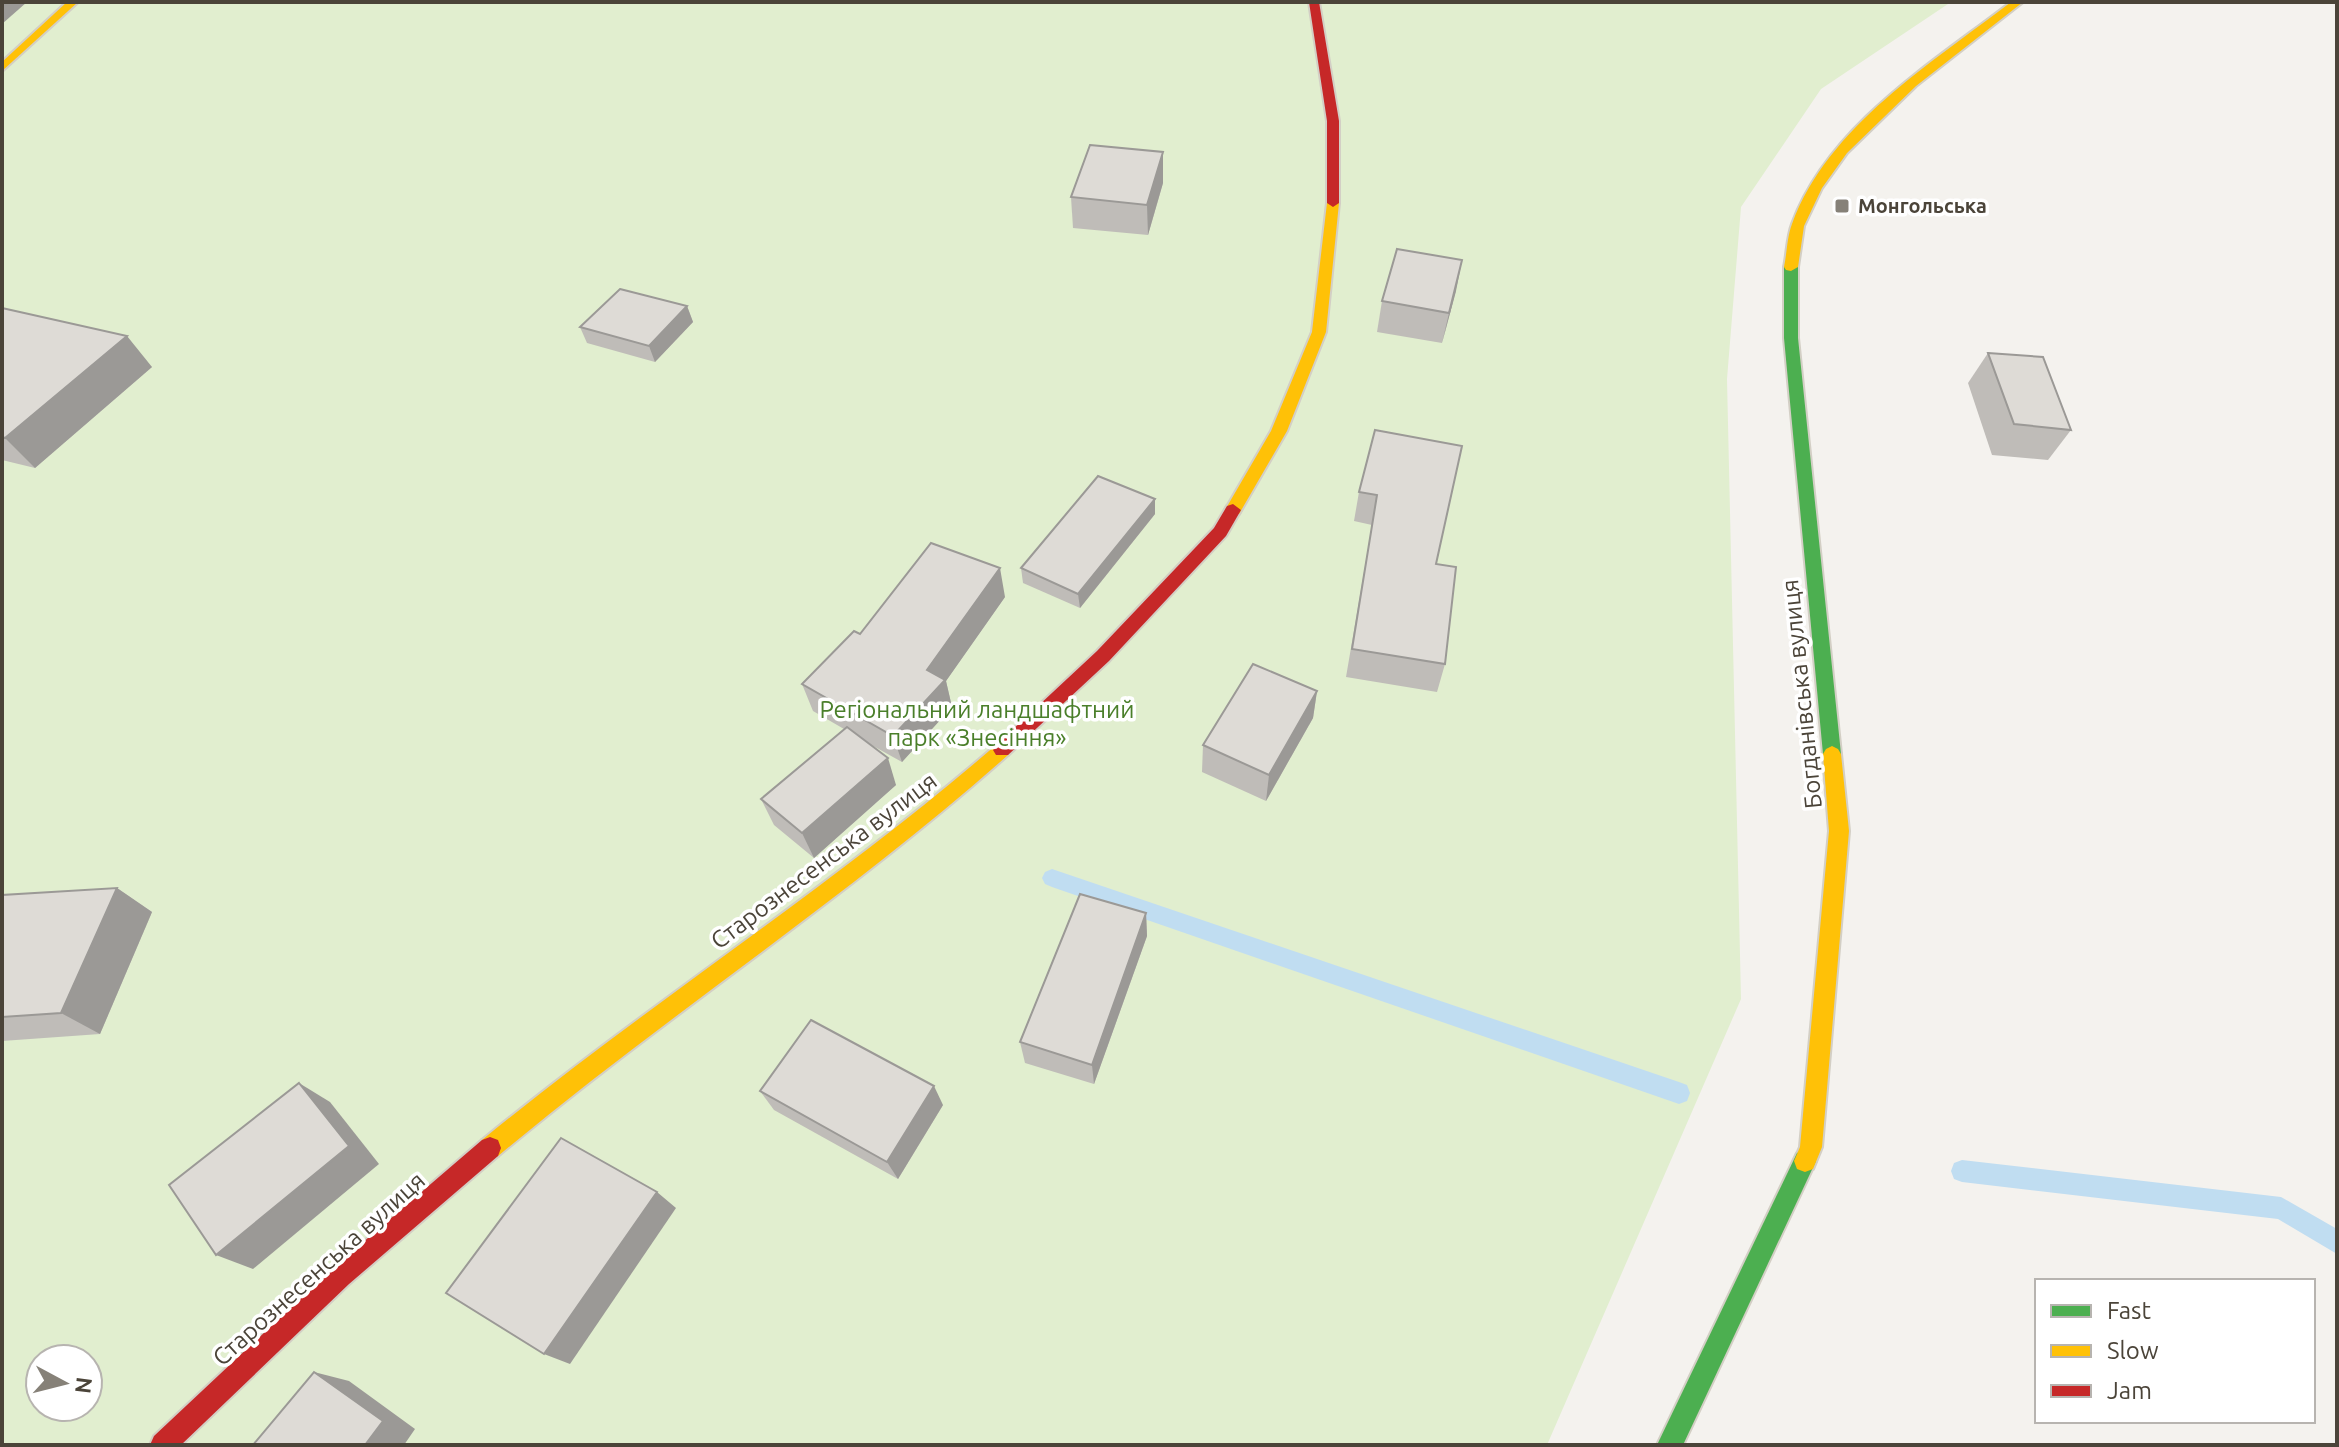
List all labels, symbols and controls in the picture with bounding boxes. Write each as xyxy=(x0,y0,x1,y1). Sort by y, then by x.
place label: Монгольська xyxy=(1858,194,1987,217)
marker: Монгольська xyxy=(1833,197,1851,215)
street label: Богданівська вулиця xyxy=(1776,578,1827,810)
park label: Регіональний ландшафтний парк «Знесіння» xyxy=(820,696,1134,751)
street label: Старознесенська вулиця xyxy=(706,767,942,954)
street label: Старознесенська вулиця xyxy=(207,1166,430,1371)
legend xyxy=(2035,1279,2315,1423)
text: Fast xyxy=(2107,1297,2151,1324)
text: Slow xyxy=(2107,1337,2159,1364)
north arrow xyxy=(24,1343,104,1423)
text: N xyxy=(71,1376,98,1395)
text: Jam xyxy=(2107,1377,2152,1404)

